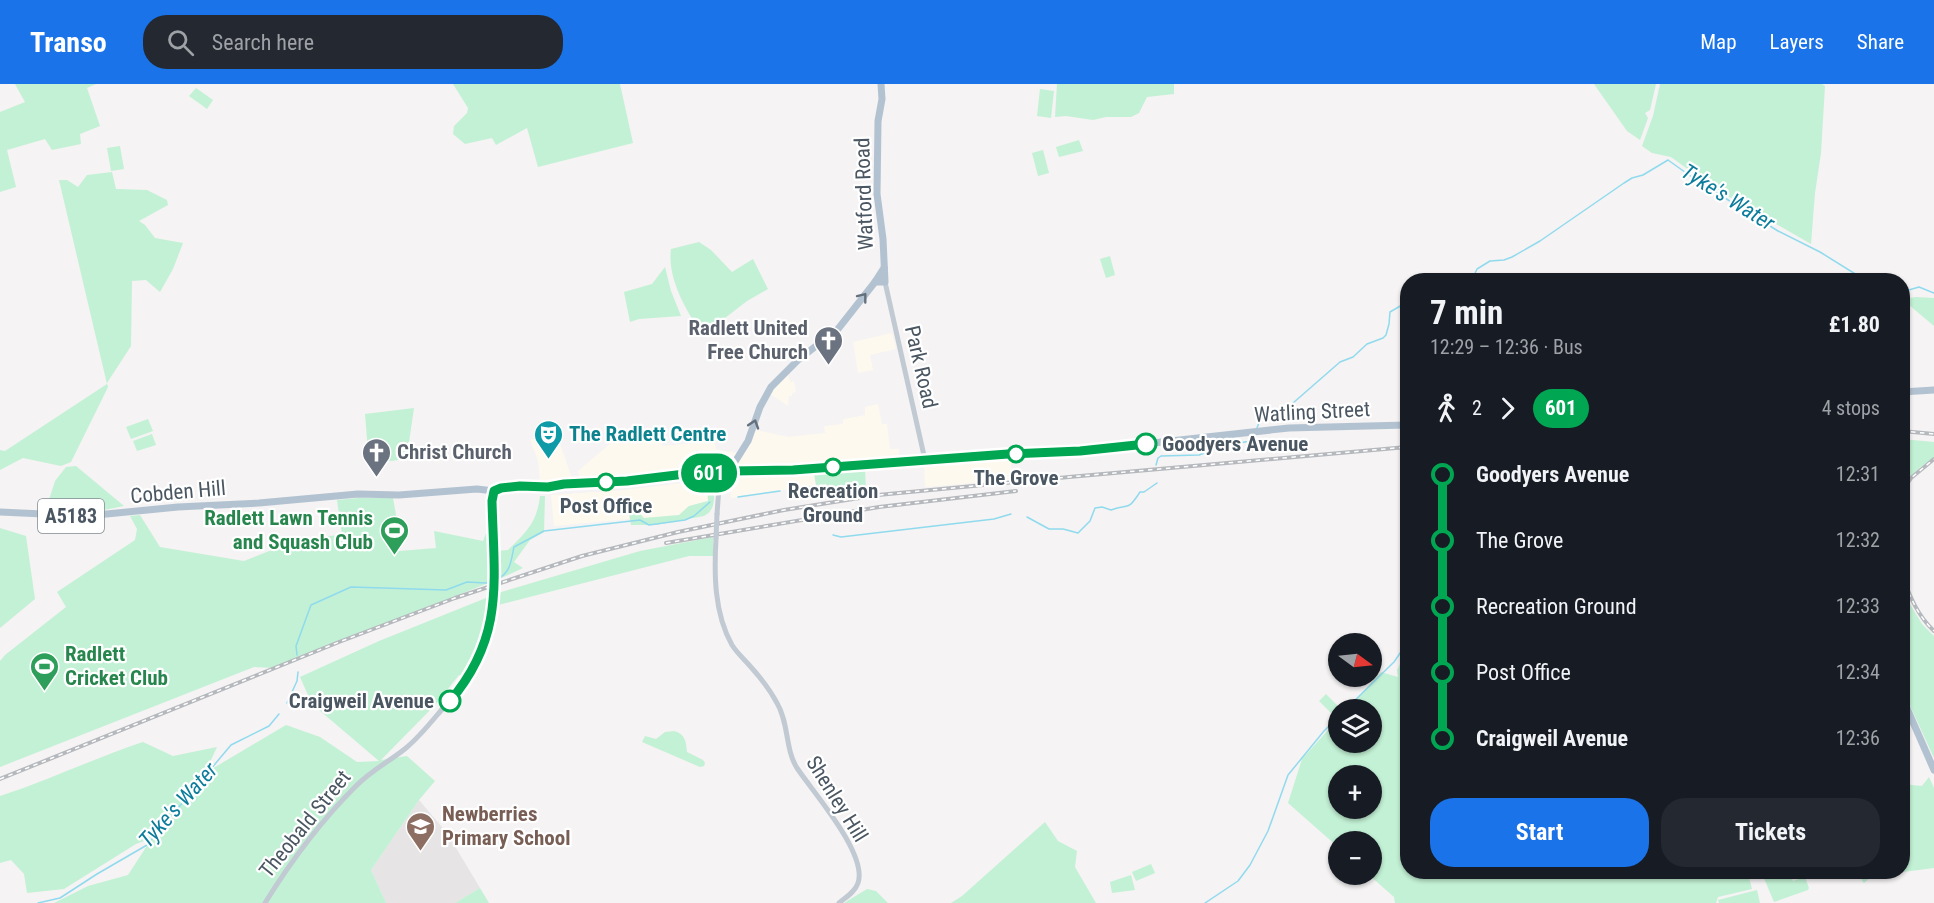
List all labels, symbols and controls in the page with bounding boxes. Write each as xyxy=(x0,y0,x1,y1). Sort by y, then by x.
search box xyxy=(143,15,563,69)
text: Transo xyxy=(30,26,107,59)
icon: search xyxy=(164,26,197,59)
text: Search here xyxy=(212,30,314,55)
text: Map xyxy=(1700,30,1737,54)
text: Layers xyxy=(1770,30,1824,54)
text: Share xyxy=(1857,30,1904,54)
street label: Watford Road xyxy=(850,137,878,251)
water label: Tyke's Water xyxy=(1677,159,1780,236)
one-way arrow xyxy=(856,293,867,304)
text: 7 min xyxy=(1430,293,1503,332)
text: £1.80 xyxy=(1829,312,1880,337)
place label: Radlett United Free Church xyxy=(689,316,808,364)
street label: Park Road xyxy=(900,323,942,411)
church icon: Radlett United Free Church xyxy=(813,324,845,366)
text: 12:29 – 12:36 · Bus xyxy=(1430,335,1583,359)
icon: walk xyxy=(1430,392,1463,425)
icon: forward xyxy=(1491,392,1524,425)
text: 2 xyxy=(1472,396,1482,420)
text: 601 xyxy=(1545,396,1577,420)
text: 4 stops xyxy=(1822,396,1880,420)
street label: Watling Street xyxy=(1253,397,1371,427)
theatre icon: The Radlett Centre xyxy=(532,418,564,460)
one-way arrow xyxy=(747,419,760,430)
place label: The Radlett Centre xyxy=(569,422,726,446)
place label: Goodyers Avenue xyxy=(1162,432,1308,456)
marker: Goodyers Avenue xyxy=(1135,433,1157,455)
church icon: Christ Church xyxy=(360,436,392,478)
place label: Christ Church xyxy=(397,440,512,464)
marker: The Grove xyxy=(1007,445,1025,463)
line badge: 601 xyxy=(674,454,744,492)
marker: Recreation Ground xyxy=(824,458,842,476)
text: 601 xyxy=(693,461,725,485)
text: Goodyers Avenue xyxy=(1476,462,1629,487)
text: 12:31 xyxy=(1836,462,1880,486)
place label: The Grove xyxy=(973,466,1059,490)
marker: Post Office xyxy=(597,473,615,491)
street label: Cobden Hill xyxy=(129,476,227,508)
place label: Recreation Ground xyxy=(788,479,878,527)
place label: Post Office xyxy=(560,494,652,518)
road number: A5183 xyxy=(38,499,104,533)
place label: Radlett Lawn Tennis and Squash Club xyxy=(204,506,373,554)
sports icon: Radlett Lawn Tennis and Squash Club xyxy=(378,514,410,556)
text: The Grove xyxy=(1476,528,1563,553)
text: 12:32 xyxy=(1836,528,1880,552)
text: Recreation Ground xyxy=(1476,594,1637,619)
text: 12:33 xyxy=(1836,594,1880,618)
north arrow xyxy=(1328,633,1382,687)
map controls xyxy=(1328,633,1382,885)
place label: Radlett Cricket Club xyxy=(65,642,168,690)
sports icon: Radlett Cricket Club xyxy=(28,650,60,692)
text: Post Office xyxy=(1476,660,1571,685)
text: 12:34 xyxy=(1836,660,1880,684)
place label: Craigweil Avenue xyxy=(289,689,434,713)
marker: Craigweil Avenue xyxy=(439,690,461,712)
button: layers xyxy=(1328,699,1382,753)
text: Craigweil Avenue xyxy=(1476,726,1628,751)
text: 12:36 xyxy=(1836,726,1880,750)
street label: Shenley Hill xyxy=(801,752,873,846)
water label: Tyke's Water xyxy=(134,757,223,852)
street label: Theobald Street xyxy=(254,765,356,883)
button: + xyxy=(1328,765,1382,819)
button: Start xyxy=(1430,798,1649,867)
button: Tickets xyxy=(1661,798,1880,867)
place label: Newberries Primary School xyxy=(442,802,571,850)
school or university icon: Newberries Primary School xyxy=(405,810,437,852)
button: − xyxy=(1328,831,1382,885)

